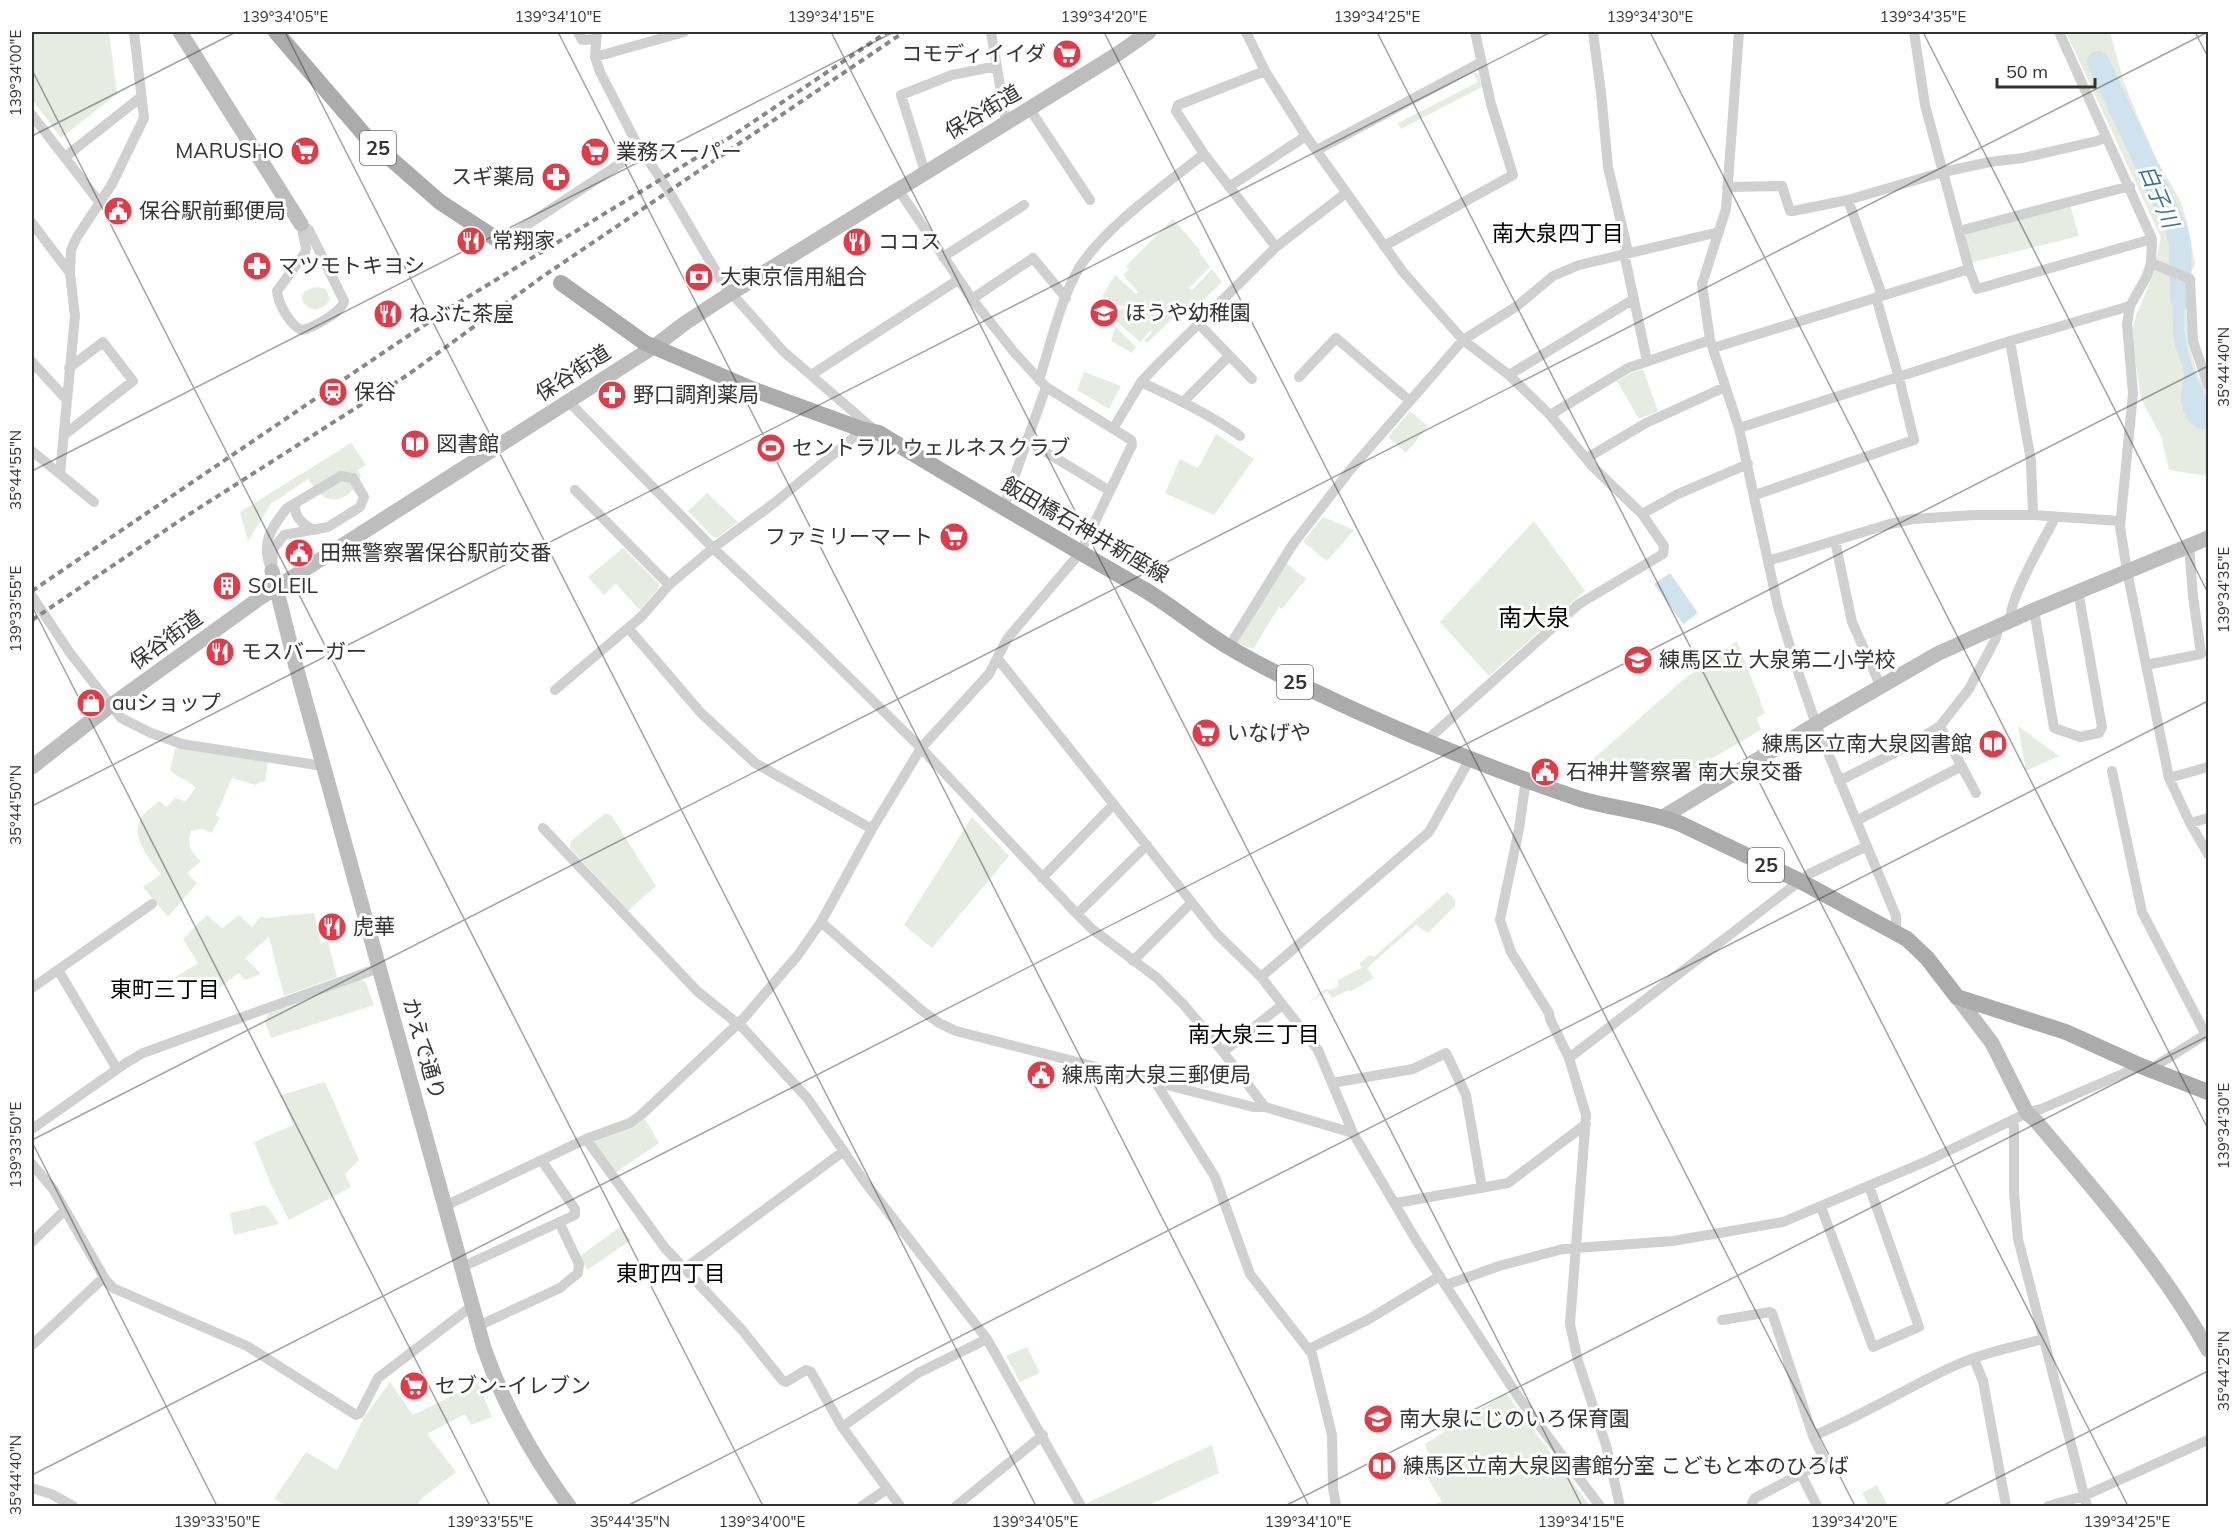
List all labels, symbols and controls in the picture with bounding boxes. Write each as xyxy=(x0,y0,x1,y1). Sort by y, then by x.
text: 139°34'05"E xyxy=(242,7,328,26)
text: 139°34'10"E xyxy=(515,7,601,26)
text: 139°34'15"E xyxy=(788,7,874,26)
text: 139°34'20"E xyxy=(1061,7,1147,26)
text: 139°34'25"E xyxy=(1334,7,1420,26)
text: 139°34'30"E xyxy=(1607,7,1693,26)
text: 139°34'35"E xyxy=(1880,7,1966,26)
text: 139°34'00"E xyxy=(6,30,25,116)
supermarket icon: コモディイイダ xyxy=(1051,38,1083,70)
place label: コモディイイダ xyxy=(901,40,1046,66)
scale bar xyxy=(1997,51,2094,89)
text: 50 m xyxy=(2006,60,2048,83)
street label: 保谷街道 xyxy=(940,78,1025,144)
road number: 25 xyxy=(360,131,396,165)
supermarket icon: MARUSHO xyxy=(289,135,321,167)
supermarket icon: 業務スーパー xyxy=(579,136,611,168)
place label: MARUSHO xyxy=(175,137,284,163)
place label: 業務スーパー xyxy=(616,138,742,164)
water label: 白子川 xyxy=(2133,160,2186,234)
pharmacy icon: スギ薬局 xyxy=(540,161,572,193)
place label: スギ薬局 xyxy=(451,163,535,189)
public building icon: 保谷駅前郵便局 xyxy=(102,195,134,227)
place label: 保谷駅前郵便局 xyxy=(139,197,286,223)
district label: 南大泉四丁目 xyxy=(1492,219,1624,247)
restaurant icon: 常翔家 xyxy=(455,225,487,257)
restaurant icon: ココス xyxy=(841,226,873,258)
place label: 常翔家 xyxy=(492,227,555,253)
place label: ココス xyxy=(878,228,941,254)
pharmacy icon: マツモトキヨシ xyxy=(241,250,273,282)
place label: マツモトキヨシ xyxy=(278,252,425,278)
bank icon: 大東京信用組合 xyxy=(683,261,715,293)
place label: 大東京信用組合 xyxy=(720,263,867,289)
school or university icon: ほうや幼稚園 xyxy=(1088,297,1120,329)
restaurant icon: ねぶた茶屋 xyxy=(372,298,404,330)
place label: ほうや幼稚園 xyxy=(1125,299,1251,325)
place label: ねぶた茶屋 xyxy=(409,300,514,326)
text: 35°44'40"N xyxy=(2214,327,2233,407)
street label: 保谷街道 xyxy=(530,338,615,406)
station icon: 保谷 xyxy=(317,376,349,408)
place label: 保谷 xyxy=(354,378,396,404)
pharmacy icon: 野口調剤薬局 xyxy=(596,379,628,411)
place label: 野口調剤薬局 xyxy=(633,381,759,407)
library icon: 図書館 xyxy=(399,428,431,460)
text: 35°44'55"N xyxy=(6,430,25,510)
place label: 図書館 xyxy=(436,430,499,456)
sports icon: セントラル ウェルネスクラブ xyxy=(755,432,787,464)
place label: セントラル ウェルネスクラブ xyxy=(792,434,1070,460)
street label: 飯田橋石神井新座線 xyxy=(997,471,1174,588)
supermarket icon: ファミリーマート xyxy=(938,521,970,553)
place label: ファミリーマート xyxy=(765,523,933,549)
public building icon: 田無警察署保谷駅前交番 xyxy=(283,537,315,569)
place label: 田無警察署保谷駅前交番 xyxy=(320,539,551,565)
text: 139°34'35"E xyxy=(2214,547,2233,633)
text: 139°33'55"E xyxy=(6,566,25,652)
building icon: SOLEIL xyxy=(211,570,243,602)
place label: SOLEIL xyxy=(248,572,319,598)
district label: 南大泉 xyxy=(1498,602,1570,632)
street label: 保谷街道 xyxy=(124,604,207,674)
restaurant icon: モスバーガー xyxy=(204,636,236,668)
place label: モスバーガー xyxy=(241,638,367,664)
school or university icon: 練馬区立 大泉第二小学校 xyxy=(1622,644,1654,676)
place label: 練馬区立 大泉第二小学校 xyxy=(1659,646,1895,672)
road number: 25 xyxy=(1277,665,1313,699)
shop icon: auショップ xyxy=(75,687,107,719)
place label: auショップ xyxy=(112,689,221,715)
supermarket icon: いなげや xyxy=(1190,717,1222,749)
place label: いなげや xyxy=(1227,719,1311,745)
library icon: 練馬区立南大泉図書館 xyxy=(1977,728,2009,760)
place label: 練馬区立南大泉図書館 xyxy=(1762,730,1972,756)
public building icon: 石神井警察署 南大泉交番 xyxy=(1529,756,1561,788)
place label: 石神井警察署 南大泉交番 xyxy=(1566,758,1802,784)
text: 35°44'50"N xyxy=(6,765,25,845)
road number: 25 xyxy=(1748,848,1784,882)
restaurant icon: 虎華 xyxy=(316,911,348,943)
place label: 虎華 xyxy=(353,913,395,939)
district label: 東町三丁目 xyxy=(110,975,220,1003)
street label: かえで通り xyxy=(398,995,452,1102)
district label: 南大泉三丁目 xyxy=(1188,1020,1320,1048)
public building icon: 練馬南大泉三郵便局 xyxy=(1025,1059,1057,1091)
place label: 練馬南大泉三郵便局 xyxy=(1062,1061,1251,1087)
text: 139°34'30"E xyxy=(2214,1083,2233,1169)
text: 139°33'50"E xyxy=(6,1102,25,1188)
district label: 東町四丁目 xyxy=(616,1259,726,1287)
text: 35°44'25"N xyxy=(2214,1331,2233,1411)
supermarket icon: セブン-イレブン xyxy=(398,1370,430,1402)
place label: セブン-イレブン xyxy=(435,1372,591,1398)
school or university icon: 南大泉にじのいろ保育園 xyxy=(1362,1403,1394,1435)
place label: 南大泉にじのいろ保育園 xyxy=(1399,1405,1630,1431)
text: 35°44'40"N xyxy=(6,1435,25,1515)
library icon: 練馬区立南大泉図書館分室 こどもと本のひろば xyxy=(1366,1450,1398,1482)
place label: 練馬区立南大泉図書館分室 こどもと本のひろば xyxy=(1403,1452,1849,1478)
text: 139°33'50"E xyxy=(174,1512,260,1531)
text: 139°33'55"E xyxy=(447,1512,533,1531)
text: 35°44'35"N xyxy=(590,1512,670,1531)
text: 139°34'00"E xyxy=(719,1512,805,1531)
text: 139°34'05"E xyxy=(992,1512,1078,1531)
text: 139°34'10"E xyxy=(1265,1512,1351,1531)
text: 139°34'15"E xyxy=(1538,1512,1624,1531)
text: 139°34'20"E xyxy=(1811,1512,1897,1531)
text: 139°34'25"E xyxy=(2084,1512,2170,1531)

